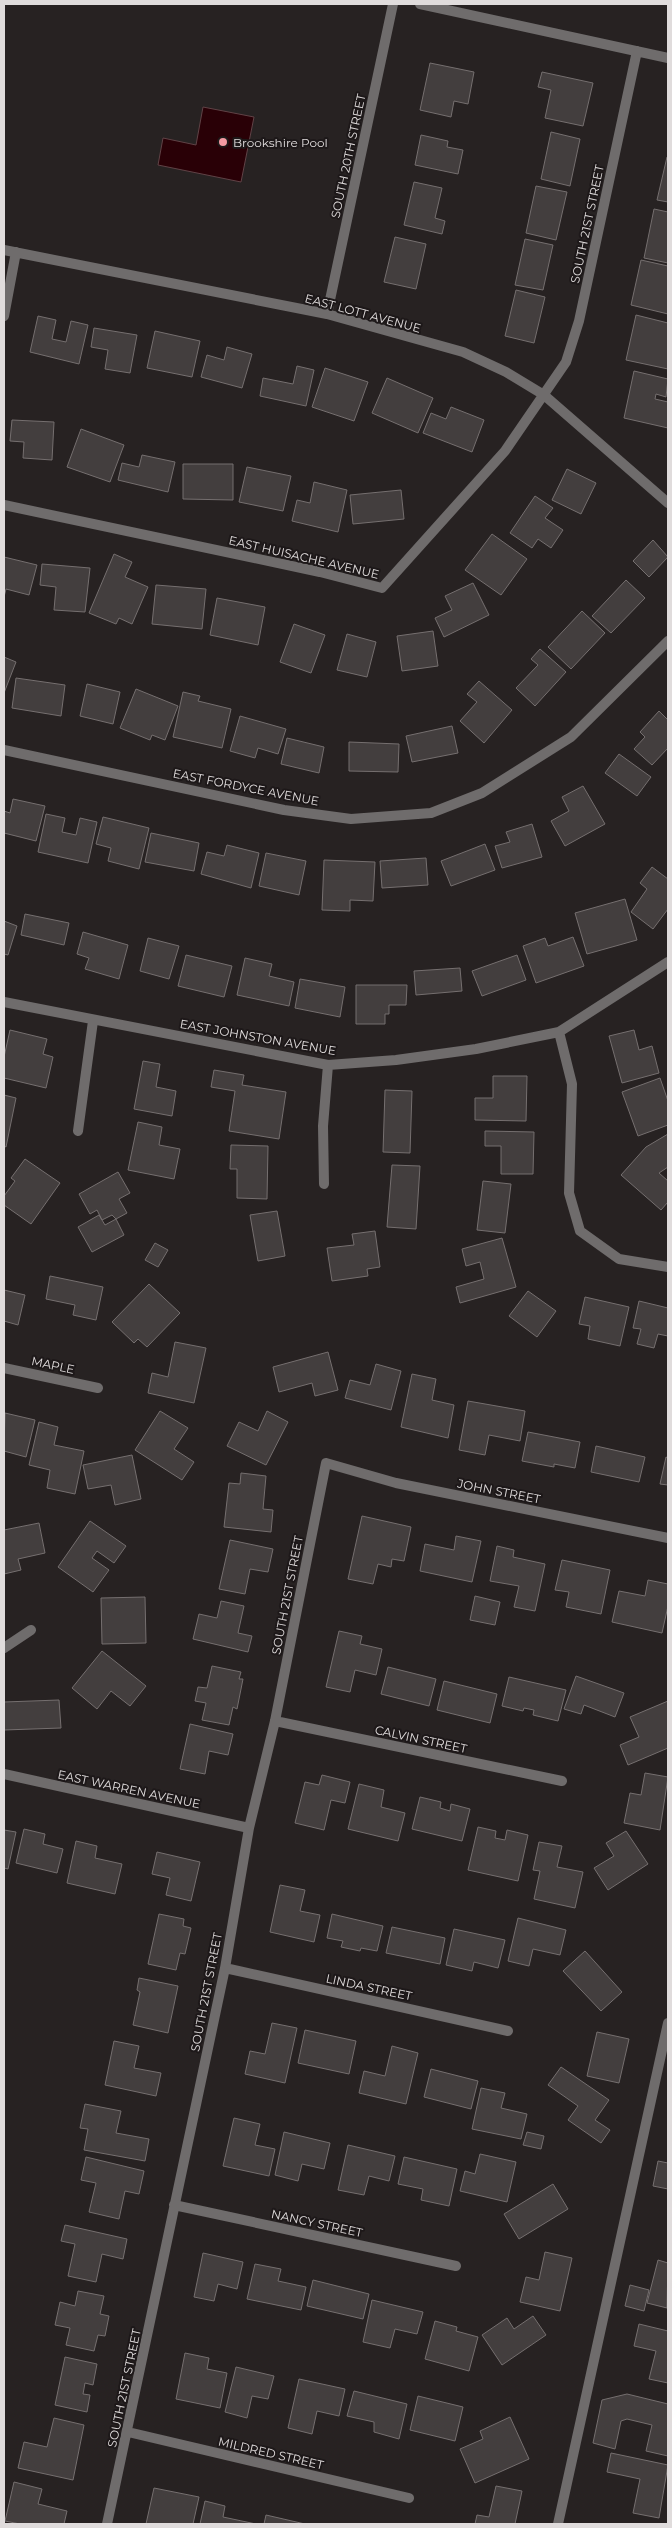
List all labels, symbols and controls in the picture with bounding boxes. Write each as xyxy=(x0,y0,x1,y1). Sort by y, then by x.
street label: SOUTH 20TH STREET xyxy=(328,92,369,219)
place label: Brookshire Pool xyxy=(233,135,328,150)
marker: Brookshire Pool xyxy=(217,136,229,148)
street label: SOUTH 21ST STREET xyxy=(567,163,607,285)
street label: EAST LOTT AVENUE xyxy=(303,290,423,336)
street label: EAST HUISACHE AVENUE xyxy=(227,532,381,582)
street label: EAST FORDYCE AVENUE xyxy=(172,765,320,809)
street label: EAST JOHNSTON AVENUE xyxy=(179,1016,337,1058)
street label: MAPLE xyxy=(30,1353,76,1377)
street label: JOHN STREET xyxy=(455,1475,542,1506)
street label: SOUTH 21ST STREET xyxy=(268,1534,306,1656)
street label: CALVIN STREET xyxy=(374,1722,469,1756)
street label: EAST WARREN AVENUE xyxy=(56,1767,202,1811)
street label: SOUTH 21ST STREET xyxy=(187,1931,225,2053)
street label: LINDA STREET xyxy=(325,1971,414,2003)
street label: NANCY STREET xyxy=(270,2206,364,2240)
street label: SOUTH 21ST STREET xyxy=(104,2327,144,2449)
street label: MILDRED STREET xyxy=(217,2434,325,2472)

